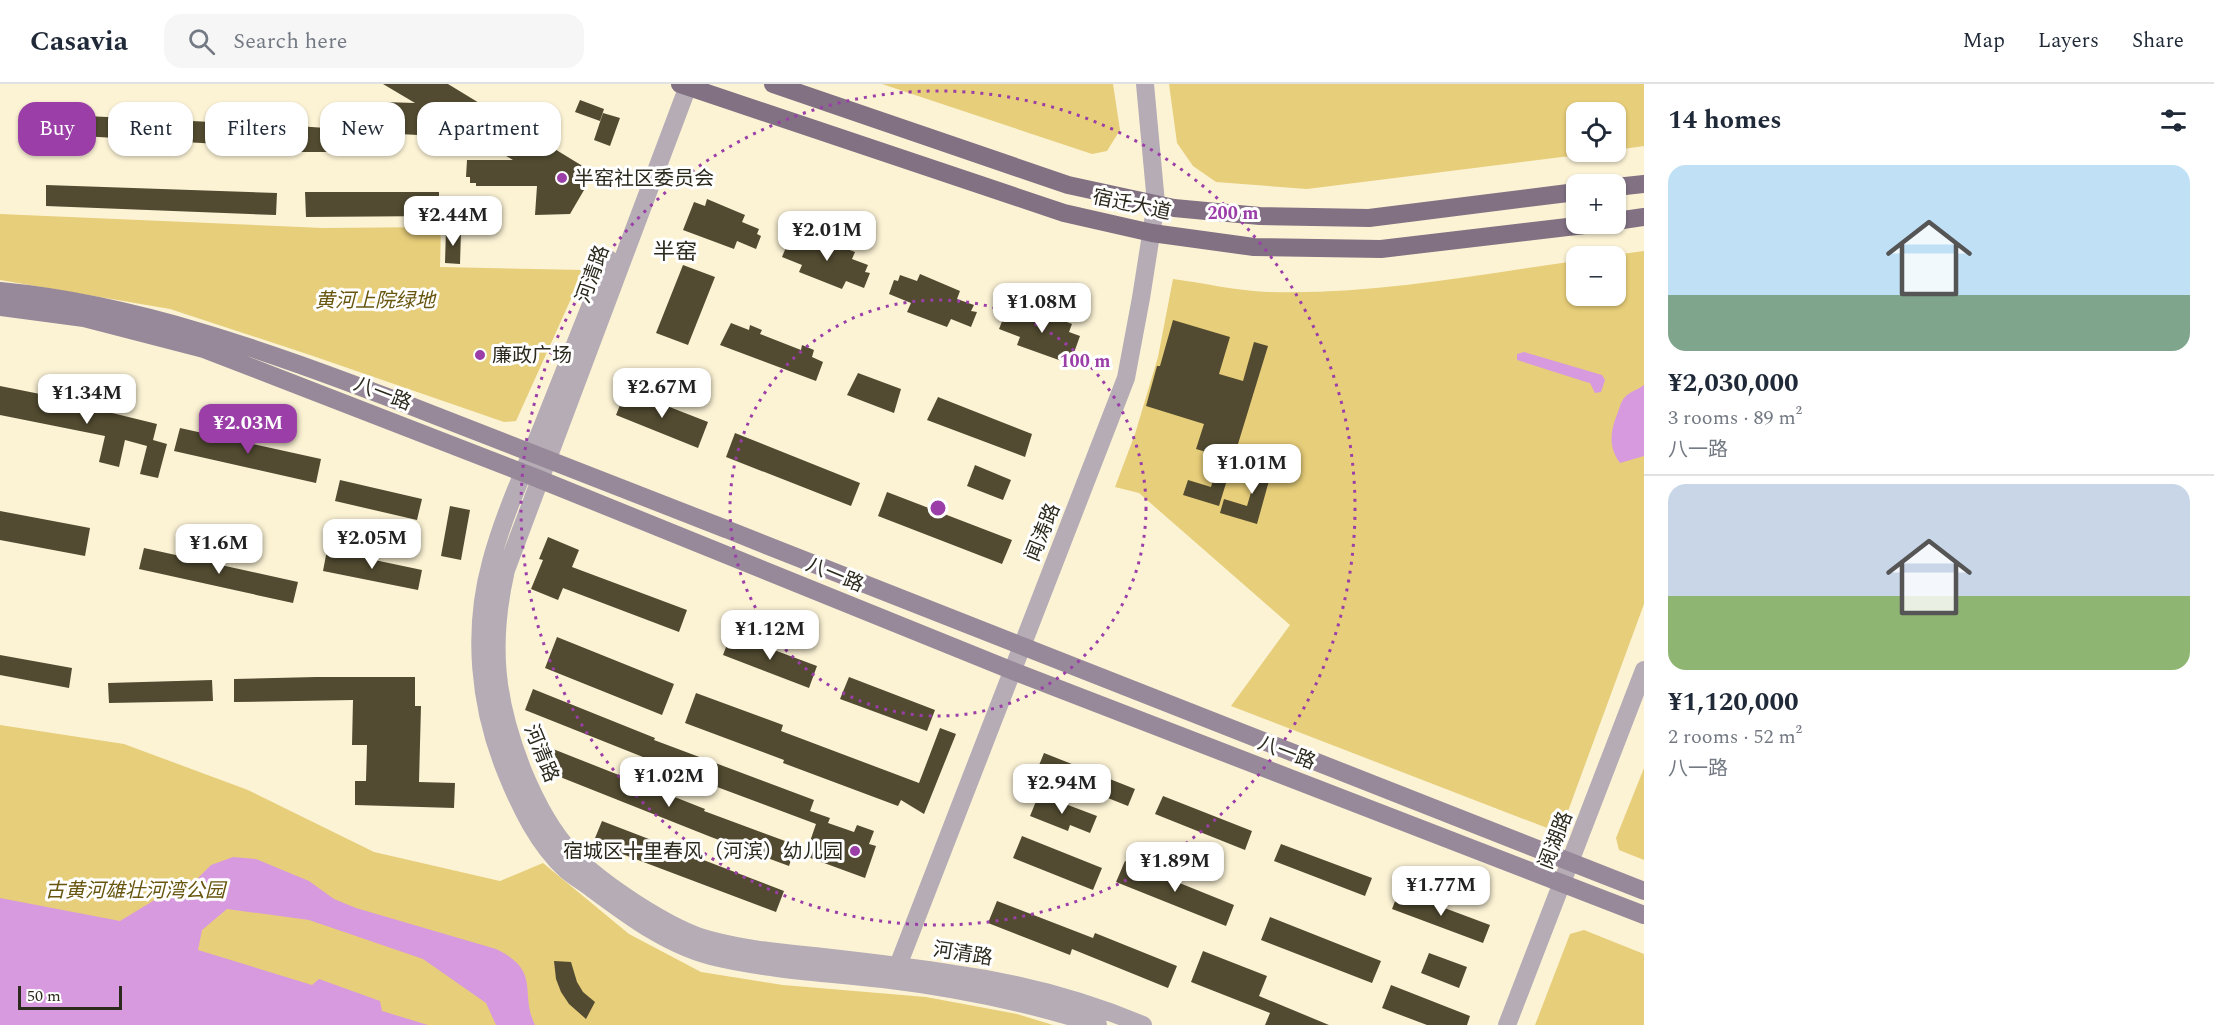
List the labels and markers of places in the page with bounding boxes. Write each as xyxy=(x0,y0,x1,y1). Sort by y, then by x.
place label: 半窑社区委员会 xyxy=(574,164,714,194)
marker: 半窑社区委员会 xyxy=(555,171,569,185)
pin: ¥2.44M xyxy=(404,196,502,247)
pin: ¥2.01M xyxy=(778,211,876,262)
pin: ¥1.08M xyxy=(993,283,1091,334)
place label: 廉政广场 xyxy=(492,341,572,371)
marker: 廉政广场 xyxy=(473,348,487,362)
pin: ¥2.67M xyxy=(613,368,711,419)
pin: ¥1.34M xyxy=(38,374,136,425)
pin: ¥2.03M xyxy=(199,404,297,455)
pin: ¥1.01M xyxy=(1203,444,1301,495)
centre of rings xyxy=(928,498,948,518)
pin: ¥2.05M xyxy=(323,519,421,570)
pin: ¥1.6M xyxy=(177,524,261,575)
pin: ¥1.12M xyxy=(721,610,819,661)
pin: ¥1.02M xyxy=(620,757,718,808)
pin: ¥2.94M xyxy=(1013,764,1111,815)
place label: 宿城区十里春风（河滨）幼儿园 xyxy=(563,837,843,867)
pin: ¥1.89M xyxy=(1126,842,1224,893)
marker: 宿城区十里春风（河滨）幼儿园 xyxy=(848,844,862,858)
pin: ¥1.77M xyxy=(1392,866,1490,917)

